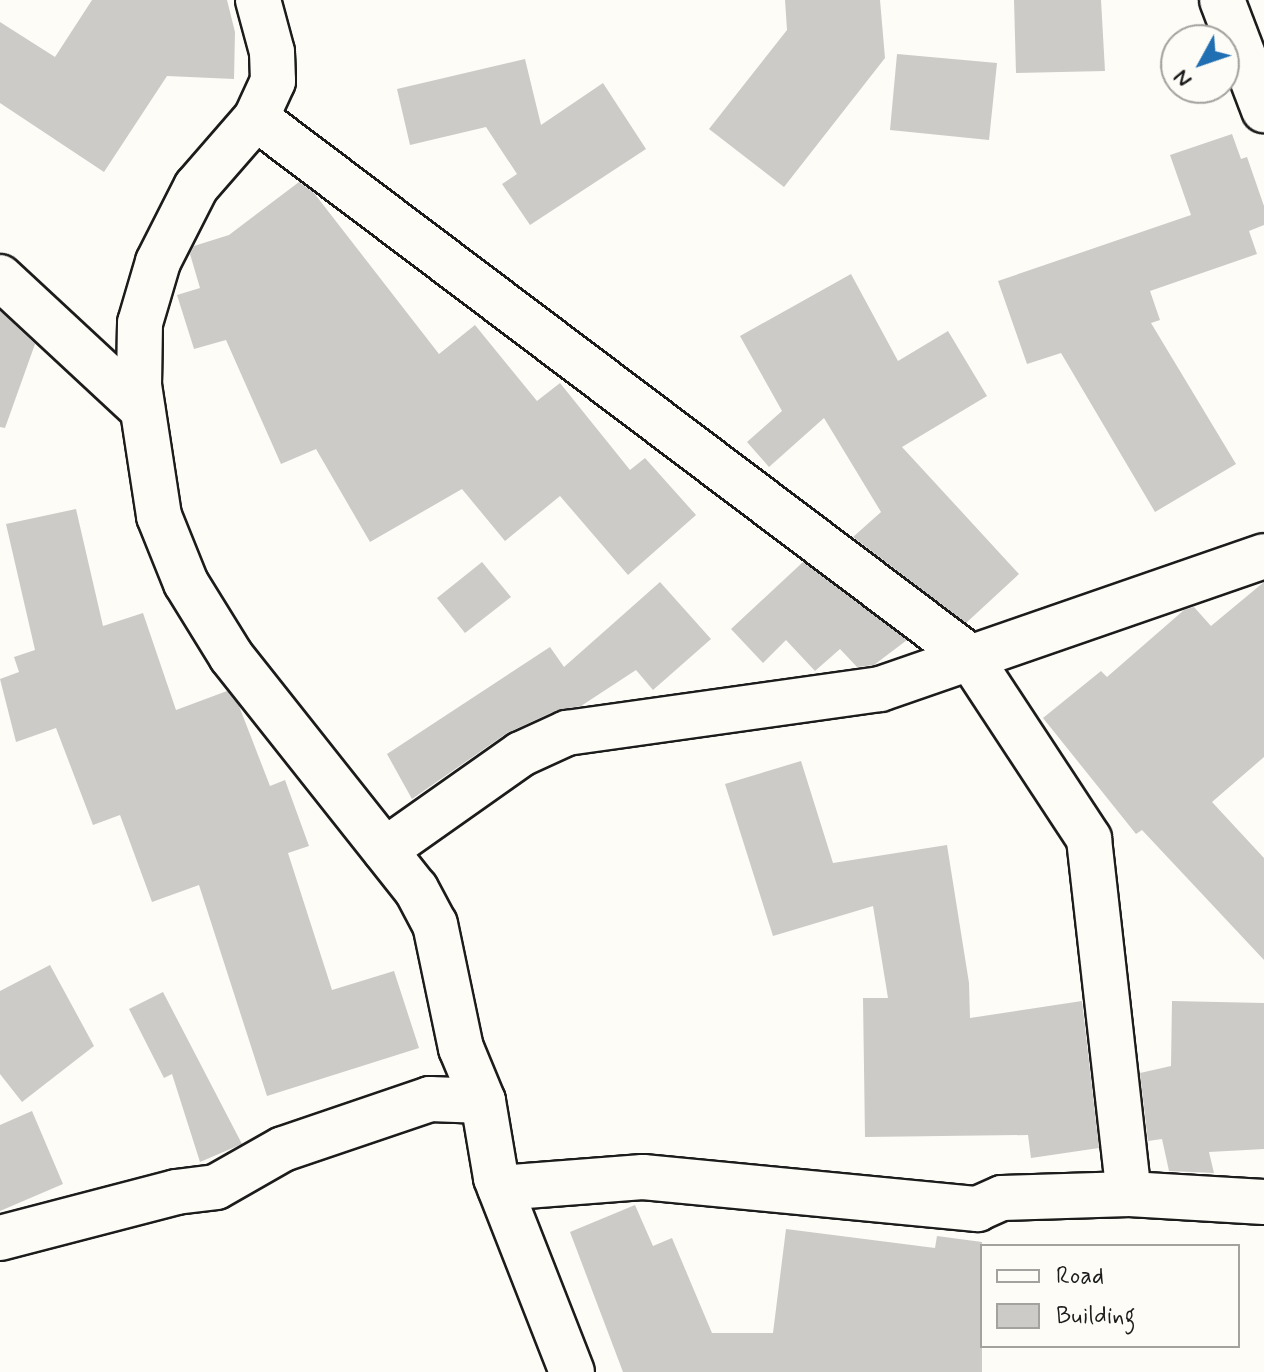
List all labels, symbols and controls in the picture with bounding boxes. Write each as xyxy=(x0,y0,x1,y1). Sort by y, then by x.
north arrow xyxy=(1160,24,1240,104)
text: N xyxy=(1168,64,1199,93)
legend xyxy=(980,1244,1240,1348)
text: Road xyxy=(1056,1261,1104,1292)
text: Building xyxy=(1056,1301,1136,1332)

